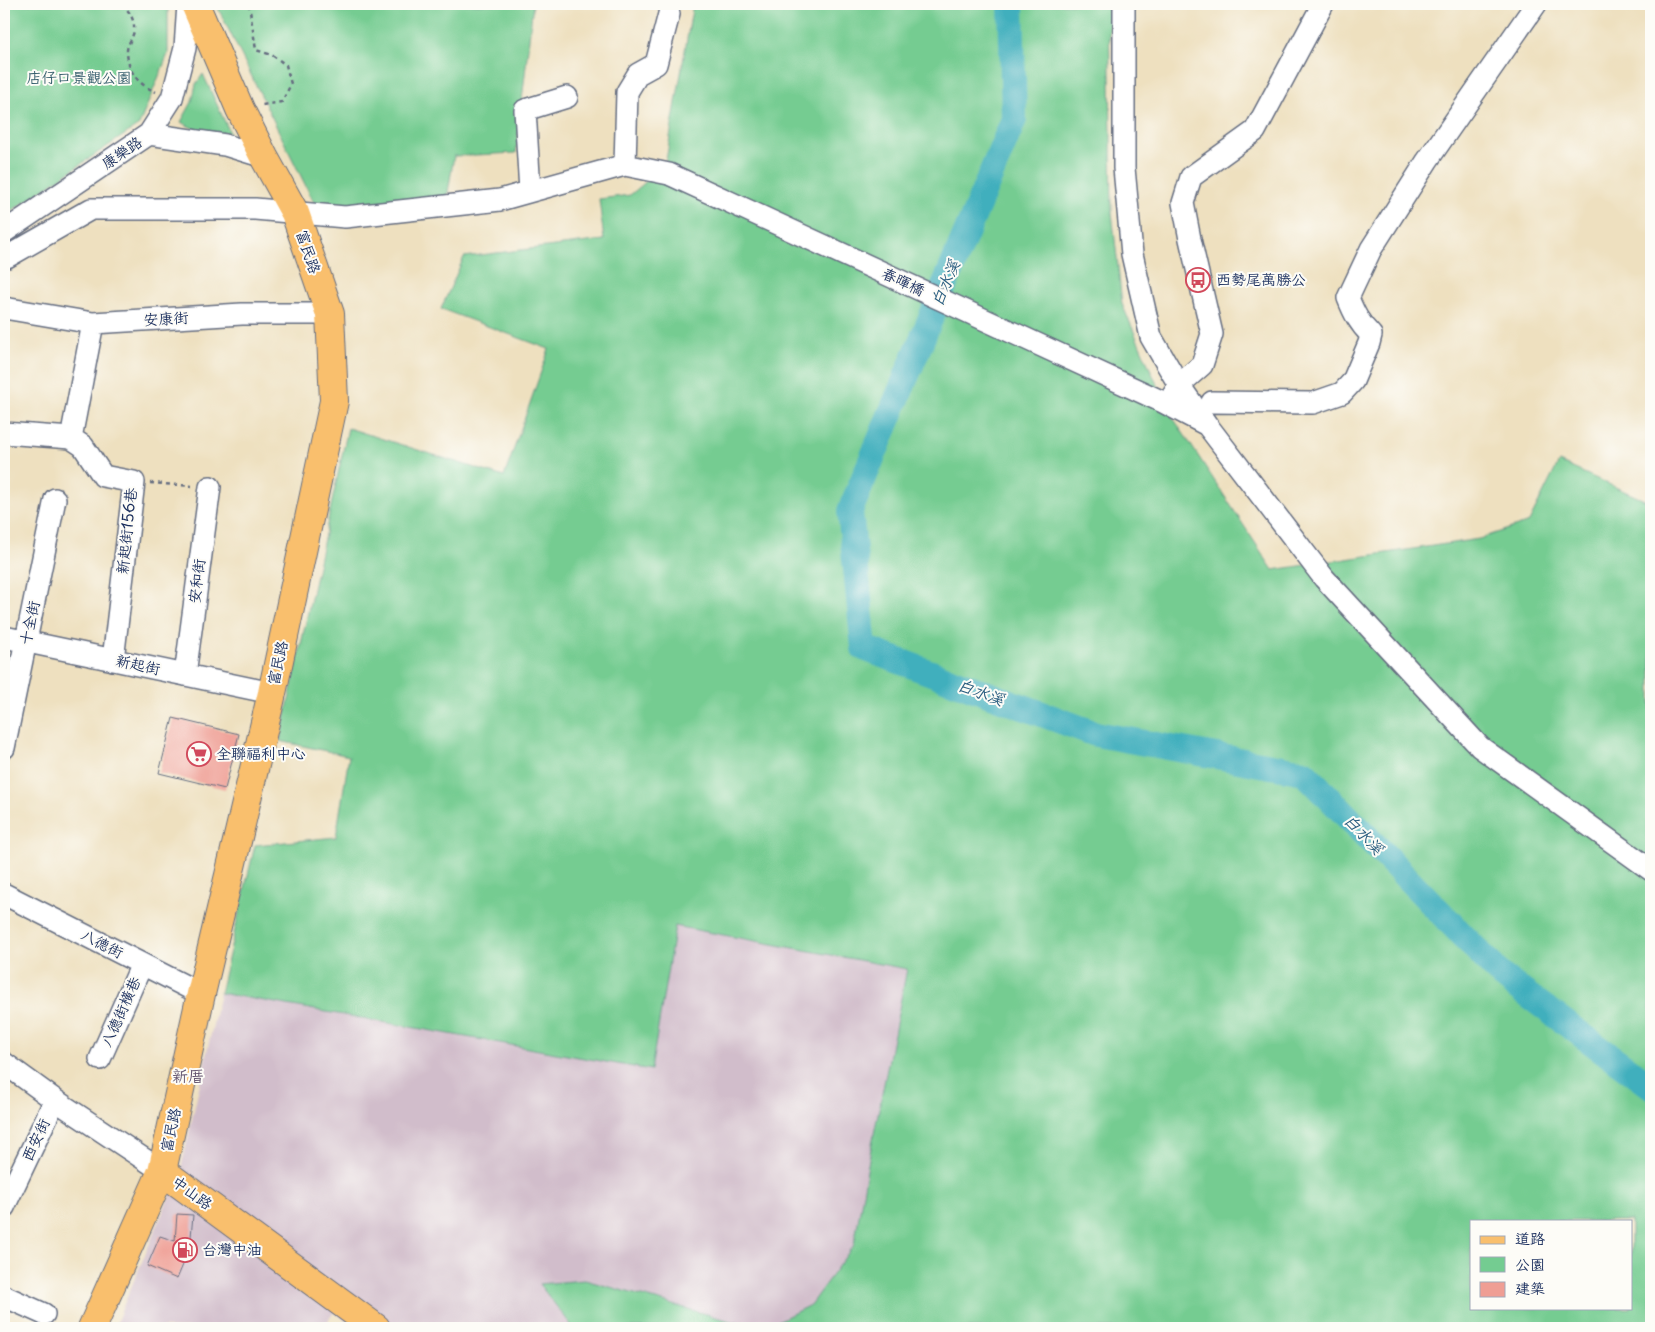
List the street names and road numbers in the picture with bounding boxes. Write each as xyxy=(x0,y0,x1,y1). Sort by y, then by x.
street label: 康樂路 xyxy=(96,130,146,174)
street label: 富民路 xyxy=(291,226,328,277)
street label: 春暉橋 xyxy=(878,261,929,301)
street label: 安康街 xyxy=(143,305,189,330)
street label: 新起街156巷 xyxy=(110,486,141,575)
street label: 安和街 xyxy=(181,557,210,605)
street label: 十全街 xyxy=(13,598,44,647)
street label: 富民路 xyxy=(261,638,292,687)
street label: 新起街 xyxy=(114,648,163,679)
street label: 八德街 xyxy=(77,922,128,963)
street label: 八德街橫巷 xyxy=(94,972,145,1050)
street label: 富民路 xyxy=(154,1105,185,1154)
street label: 西安街 xyxy=(15,1114,55,1165)
street label: 中山路 xyxy=(168,1169,218,1214)

